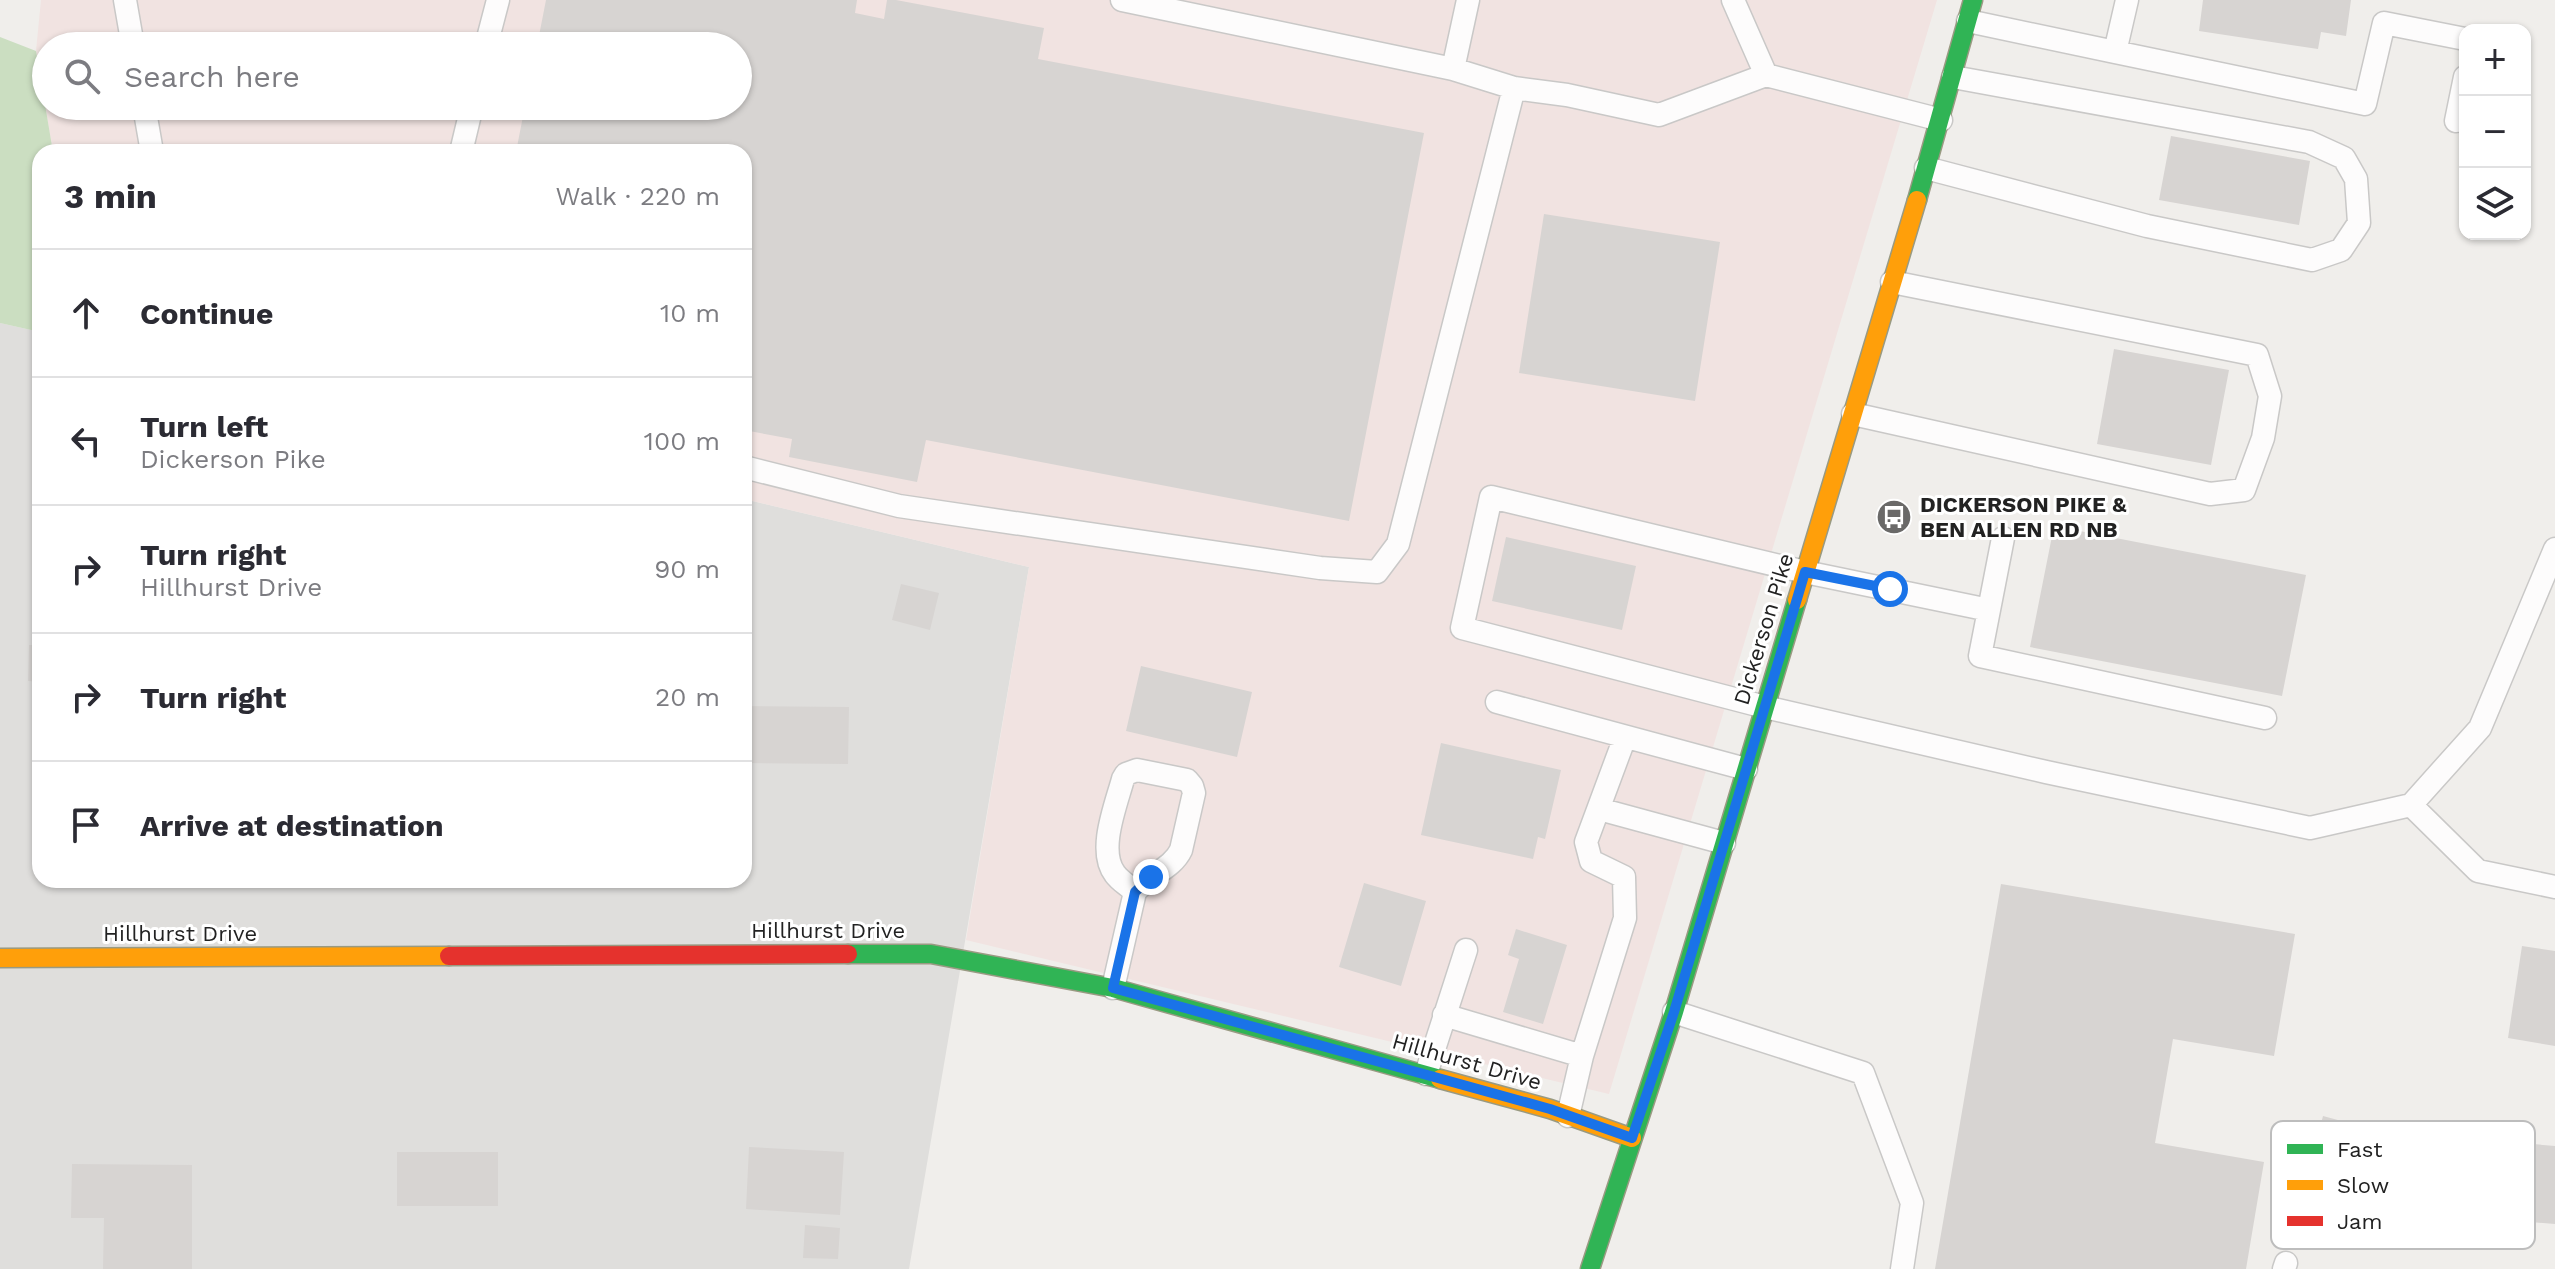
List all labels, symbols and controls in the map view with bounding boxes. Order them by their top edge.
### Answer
map controls [2459,24,2531,240]
button: + [2459,24,2531,96]
search box [32,32,752,120]
icon: search [60,54,104,98]
text: Search here [124,59,300,94]
button: − [2459,96,2531,168]
button: layers [2459,168,2531,240]
text: 3 min [64,176,157,216]
text: Walk · 220 m [555,181,720,211]
icon: ahead [64,291,108,335]
text: Continue [140,296,273,331]
text: 10 m [660,298,720,328]
text: Turn left [140,409,268,444]
icon: left [64,419,108,463]
text: 100 m [644,426,720,456]
text: Dickerson Pike [140,444,326,474]
place label: DICKERSON PIKE & BEN ALLEN RD NB [1920,492,2127,542]
bus stop icon: DICKERSON PIKE & BEN ALLEN RD NB [1875,498,1913,536]
text: Turn right [140,537,286,572]
icon: right [64,547,108,591]
street label: Dickerson Pike [1729,550,1798,708]
text: 90 m [654,554,720,584]
route start [1872,571,1908,607]
text: Hillhurst Drive [140,572,322,602]
icon: right [64,675,108,719]
text: Turn right [140,680,286,715]
text: 20 m [655,682,720,712]
icon: arrive [64,803,108,847]
text: Arrive at destination [140,808,444,843]
route end [1133,859,1169,895]
street label: Hillhurst Drive [751,918,905,943]
street label: Hillhurst Drive [103,921,257,946]
street label: Hillhurst Drive [1389,1028,1544,1095]
legend [2271,1121,2535,1249]
text: Fast [2337,1137,2383,1162]
text: Slow [2337,1173,2389,1198]
text: Jam [2337,1209,2382,1234]

